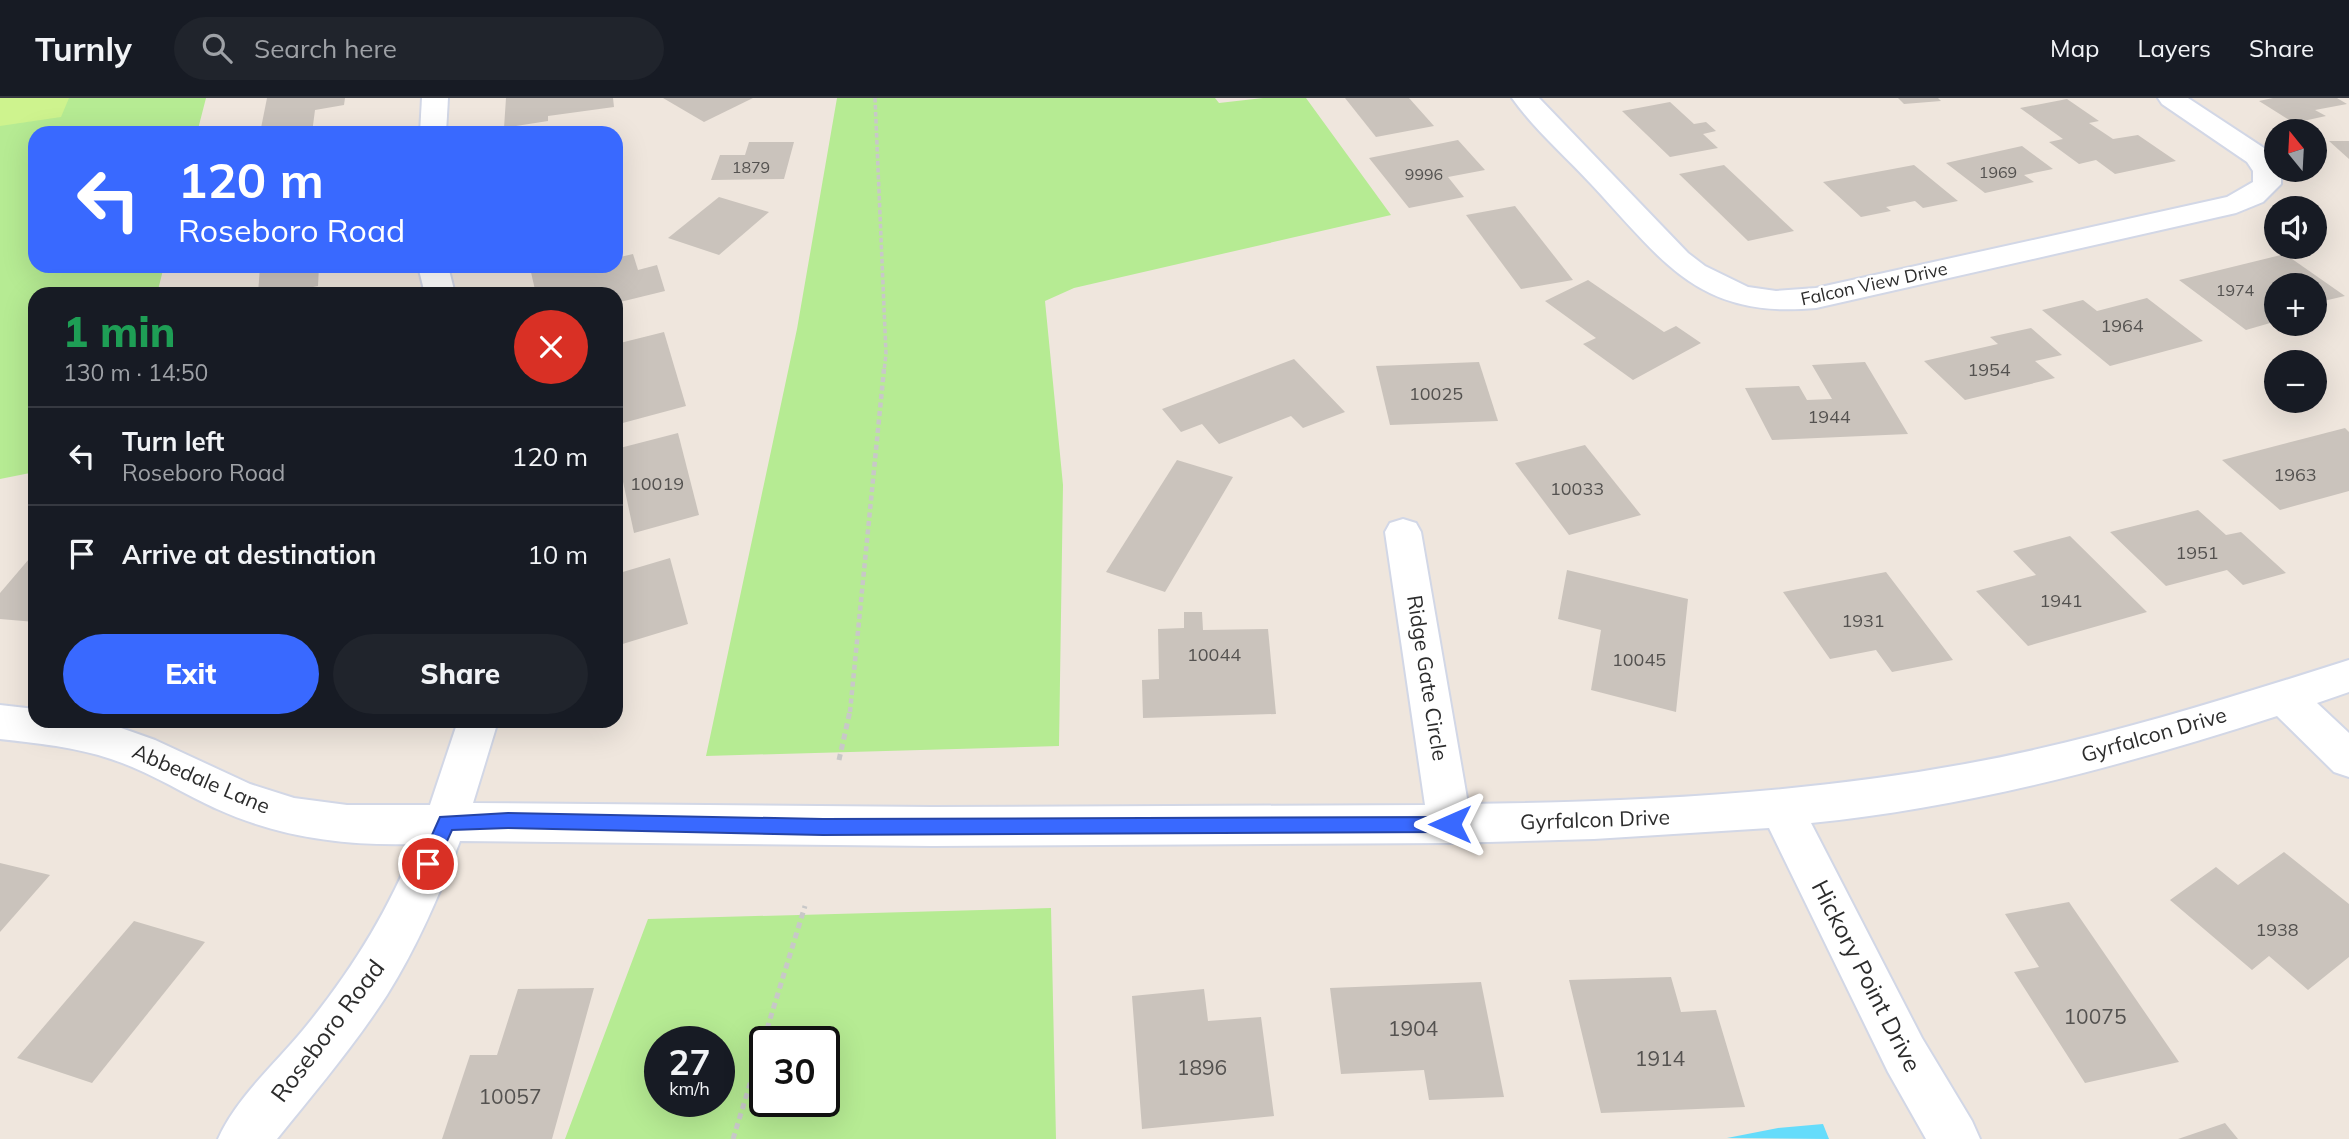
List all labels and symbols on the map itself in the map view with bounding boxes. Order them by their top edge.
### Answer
north arrow [2264,119,2328,182]
house number: 1879 [732,157,770,177]
house number: 1969 [1979,162,2017,182]
house number: 9996 [1405,164,1443,184]
street label: Falcon View Drive [1798,257,1949,310]
house number: 1974 [2216,280,2255,300]
house number: 1964 [2100,314,2144,337]
house number: 1954 [1967,358,2011,381]
house number: 10025 [1409,382,1463,405]
house number: 1944 [1807,405,1851,428]
house number: 1963 [2273,463,2317,486]
house number: 10019 [630,472,684,495]
house number: 10033 [1550,477,1604,500]
house number: 1951 [2175,541,2219,564]
house number: 1941 [2039,589,2083,612]
street label: Ridge Gate Circle [1402,593,1454,763]
house number: 1931 [1841,609,1885,632]
house number: 10044 [1187,643,1241,666]
house number: 10045 [1612,648,1666,671]
street label: Gyrfalcon Drive [2078,701,2229,767]
street label: Abbedale Lane [129,737,274,819]
position arrow [1413,787,1487,861]
street label: Gyrfalcon Drive [1520,803,1670,835]
pin [398,834,458,894]
street label: Hickory Point Drive [1806,875,1928,1077]
house number: 1938 [2255,918,2299,941]
street label: Roseboro Road [264,953,390,1107]
house number: 10075 [2064,1003,2127,1029]
house number: 1904 [1388,1015,1439,1041]
speed limit sign: 30 [749,1026,840,1117]
house number: 1914 [1635,1045,1686,1071]
house number: 1896 [1177,1054,1227,1080]
house number: 10057 [479,1083,542,1109]

